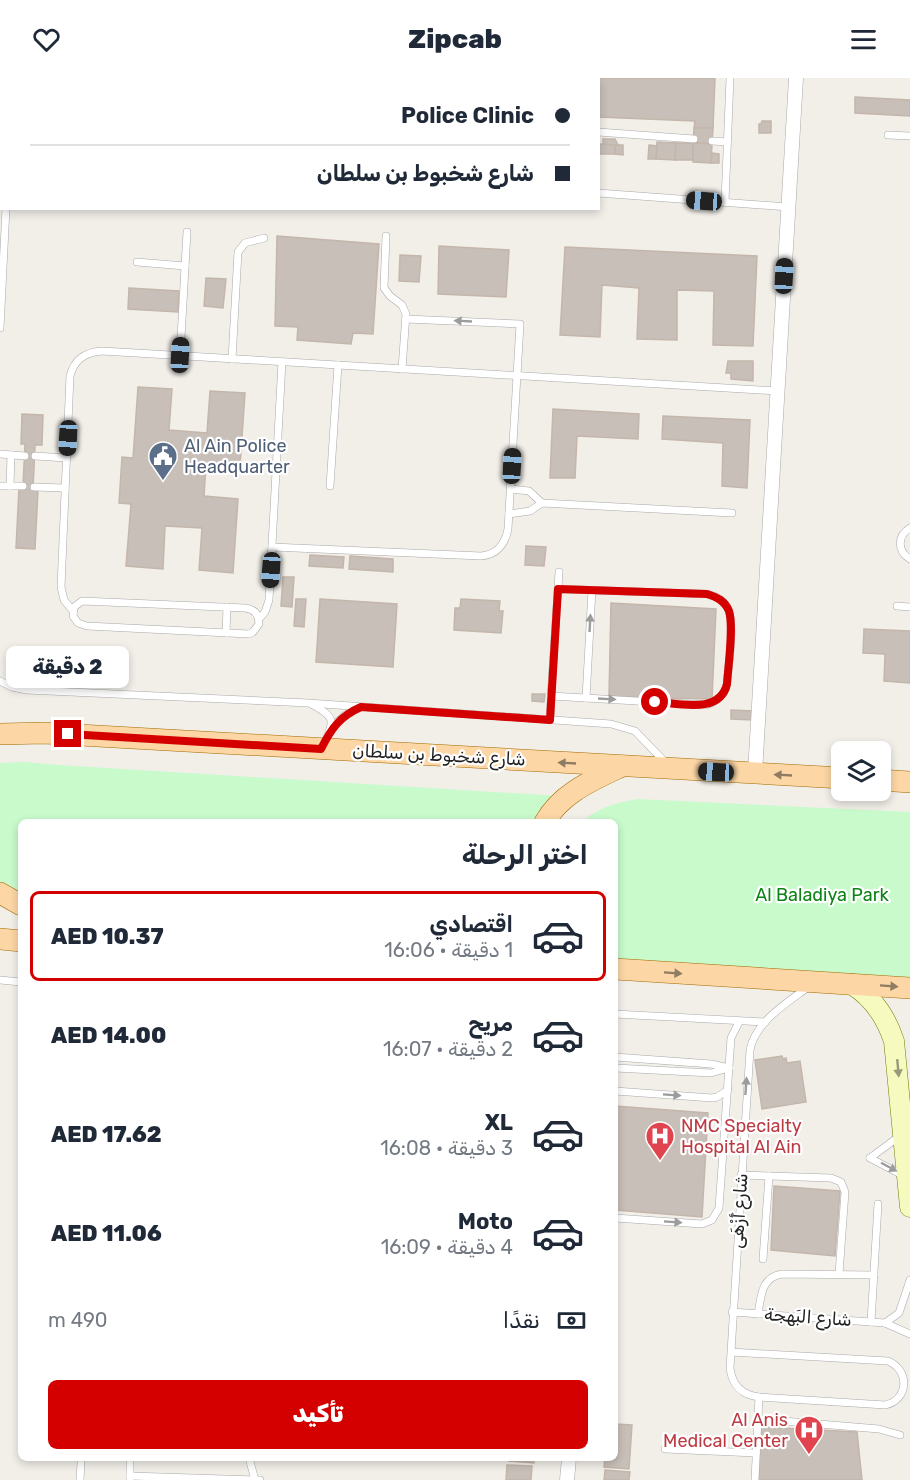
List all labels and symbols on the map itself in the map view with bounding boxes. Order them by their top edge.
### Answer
car [685,191,723,211]
car [774,258,794,294]
one-way arrow [453,317,472,326]
car [170,337,190,373]
car [58,420,78,456]
place label: Al Ain Police Headquarter [184,435,290,478]
public building icon: Al Ain Police Headquarter [147,440,179,482]
car [502,448,522,484]
car [261,551,281,589]
one-way arrow [585,613,595,632]
callout: 2 دقيقة [7,647,130,689]
route start [641,688,668,715]
one-way arrow [598,694,617,704]
route end [54,720,81,747]
street label: شارع شخبوط بن سلطان [352,739,526,772]
one-way arrow [558,758,577,767]
car [698,762,734,782]
one-way arrow [774,770,793,780]
park label: Al Baladiya Park [755,884,889,906]
one-way arrow [664,968,683,978]
one-way arrow [880,982,899,991]
one-way arrow [893,1058,903,1077]
one-way arrow [742,1076,751,1095]
one-way arrow [663,1090,682,1100]
place label: NMC Specialty Hospital Al Ain [681,1115,802,1158]
hospital icon: NMC Specialty Hospital Al Ain [644,1120,676,1162]
one-way arrow [881,1162,898,1172]
street label: شارع أَزْهَى [725,1173,754,1250]
one-way arrow [664,1217,683,1227]
street label: شارع البَهجة [763,1303,853,1332]
place label: Al Anis Medical Center [663,1409,788,1452]
hospital icon: Al Anis Medical Center [793,1414,825,1456]

